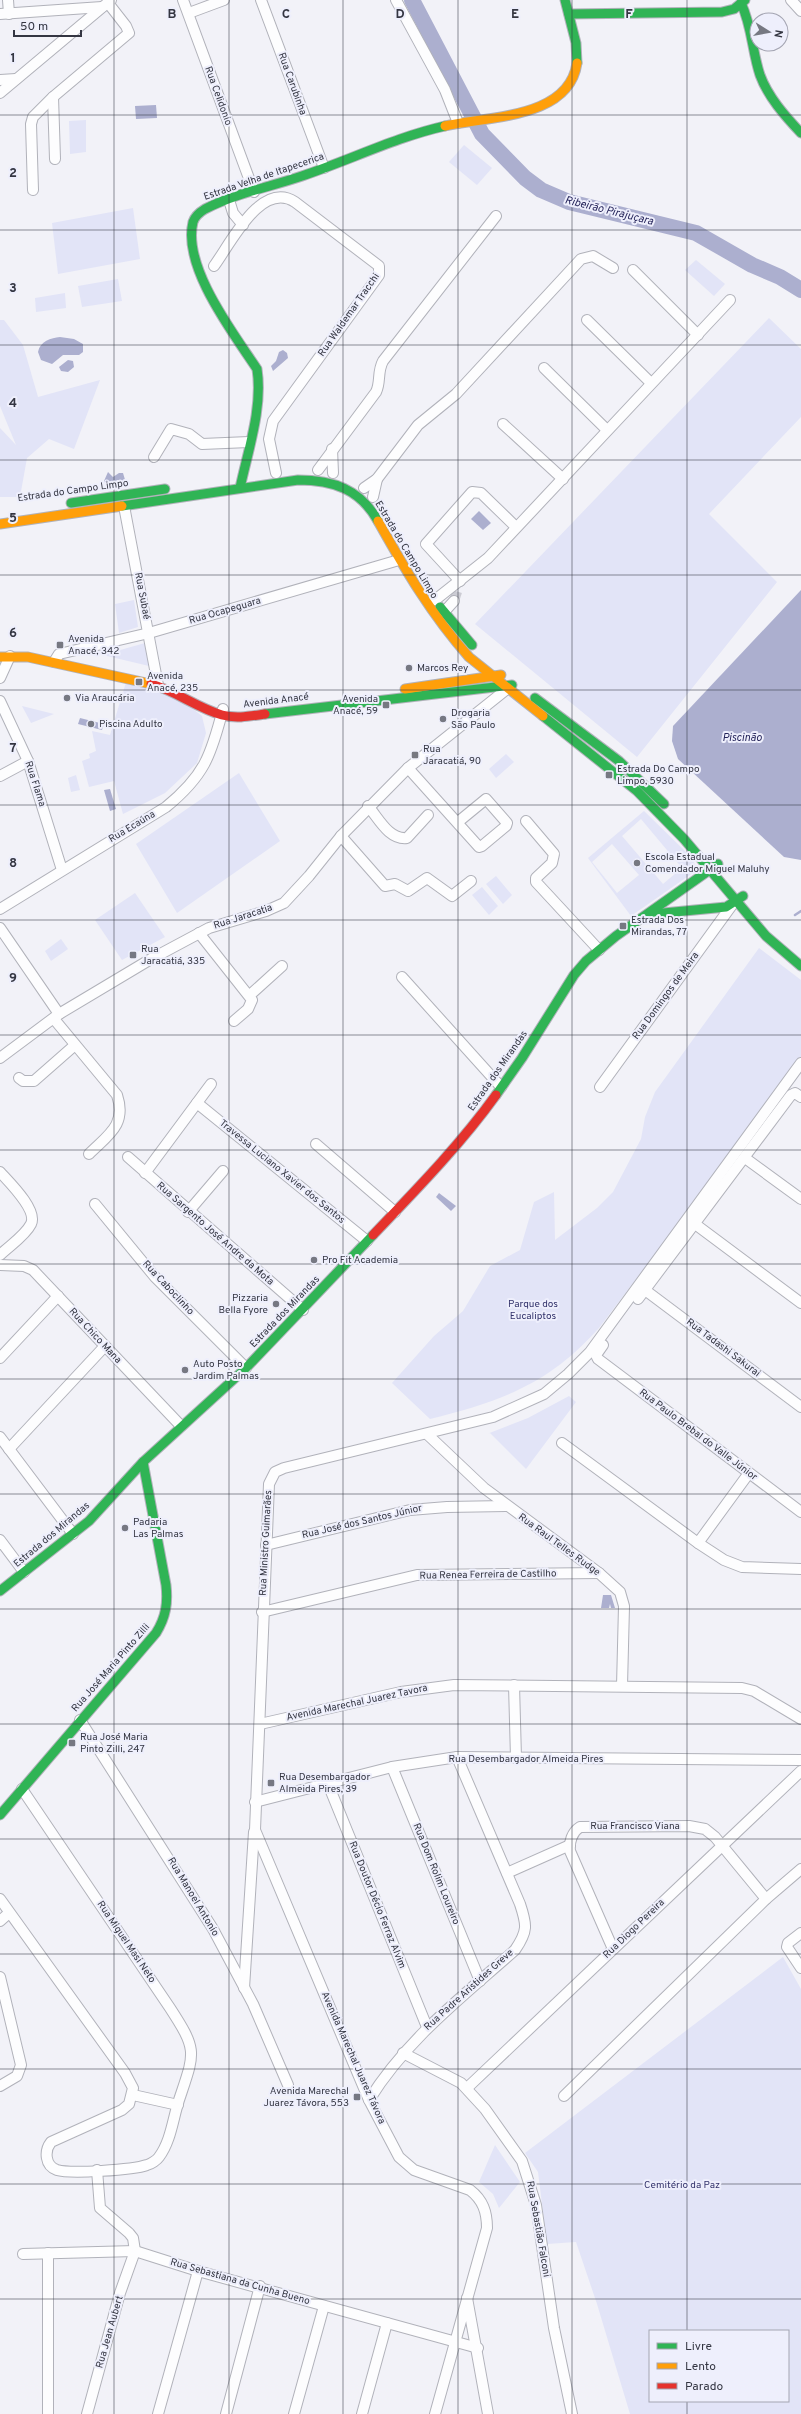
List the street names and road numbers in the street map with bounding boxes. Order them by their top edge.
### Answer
street label: Rua Carubinha [275,51,309,117]
street label: Rua Celidonio [201,65,235,128]
street label: Estrada Velha de Itapecerica [202,150,326,204]
street label: Rua Waldemar Tracchi [315,271,383,359]
street label: Estrada do Campo Limpo [17,477,130,505]
street label: Estrada do Campo Limpo [372,499,441,602]
street label: Rua Subaé [131,571,153,621]
street label: Rua Ocapeguara [187,595,263,627]
street label: Avenida Anacé [242,691,310,711]
street label: Rua Flama [22,760,48,808]
street label: Rua Ecaúna [106,808,158,846]
street label: Rua Jaracatia [212,901,274,933]
street label: Rua Domingos de Meira [630,950,702,1042]
street label: Estrada dos Mirandas [465,1028,531,1114]
street label: Travessa Luciano Xavier dos Santos [216,1117,348,1227]
street label: Rua Sargento José Andre da Mota [154,1180,276,1288]
street label: Rua Caboclinho [139,1258,197,1318]
street label: Estrada dos Mirandas [247,1273,323,1351]
street label: Rua Chico Mana [66,1305,124,1367]
street label: Rua Tadashi Sakurai [683,1316,763,1380]
street label: Rua Paulo Brebal do Valle Júnior [636,1386,760,1484]
street label: Rua Ministro Guimarães [257,1489,275,1596]
street label: Estrada dos Mirandas [11,1499,93,1571]
street label: Rua José dos Santos Júnior [301,1502,423,1542]
street label: Rua Raul Telles Rudge [515,1511,603,1579]
street label: Rua Renea Ferreira de Castilho [419,1567,557,1583]
street label: Rua José Maria Pinto Zilli [69,1621,153,1715]
street label: Avenida Marechal Juarez Tavora [285,1682,429,1724]
street label: Rua Desembargador Almeida Pires [449,1753,604,1766]
street label: Rua Francisco Viana [590,1820,680,1833]
street label: Rua Dom Rolim Loureiro [410,1821,463,1927]
street label: Rua Doutor Décio Ferraz Alvim [345,1839,409,1971]
street label: Rua Manoel Antonio [164,1855,222,1939]
street label: Rua Diogo Pereira [600,1896,668,1962]
street label: Rua Miguel Masi Neto [94,1898,159,1986]
street label: Rua Padre Aristides Greve [422,1946,516,2034]
street label: Avenida Marechal Juarez Távora [318,1990,388,2126]
street label: Rua Sebastião Falconi [523,2180,553,2278]
street label: Rua Sebastiana da Cunha Bueno [169,2256,312,2308]
street label: Rua Jean Aubert [93,2294,127,2370]

